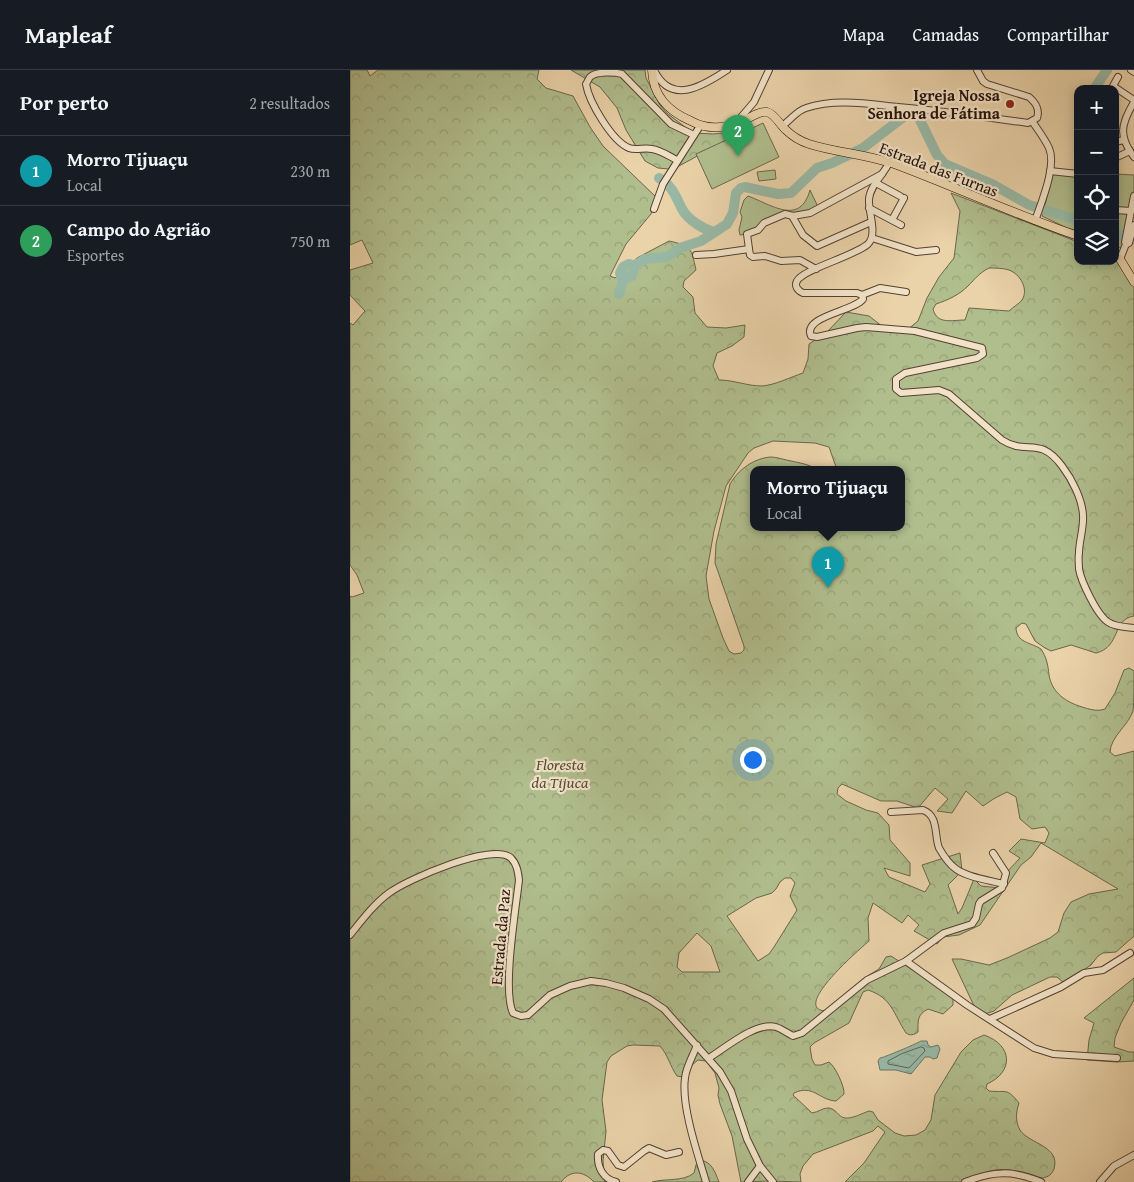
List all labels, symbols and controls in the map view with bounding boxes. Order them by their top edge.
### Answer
text: Mapleaf [25,17,112,52]
text: Mapa [843,21,884,48]
text: Camadas [912,21,979,48]
text: Compartilhar [1007,21,1109,48]
place label: Igreja Nossa Senhora de Fátima [867,83,1001,125]
map controls [1074,85,1119,265]
button: + [1074,85,1119,130]
text: Por perto [20,87,109,118]
text: 2 resultados [249,91,330,115]
marker: Igreja Nossa Senhora de Fátima [1004,98,1016,110]
pin: 2 [722,115,754,156]
button: − [1074,130,1119,175]
street label: Estrada das Furnas [876,135,1002,203]
text: Morro Tijuaçu [67,145,188,173]
text: 1 [32,159,40,183]
text: 230 m [290,159,330,183]
text: Local [67,173,102,197]
button: locate [1074,175,1119,220]
text: Campo do Agrião [67,215,211,243]
button: layers [1074,220,1119,265]
text: 2 [32,229,40,253]
text: 750 m [290,229,330,253]
text: Esportes [67,243,124,267]
popup [750,466,905,531]
text: Morro Tijuaçu [767,473,888,501]
text: Local [767,501,802,525]
pin: 1 [812,547,844,588]
your location [740,747,766,773]
park label: Floresta da Tijuca [532,752,589,794]
street label: Estrada da Paz [484,888,516,986]

